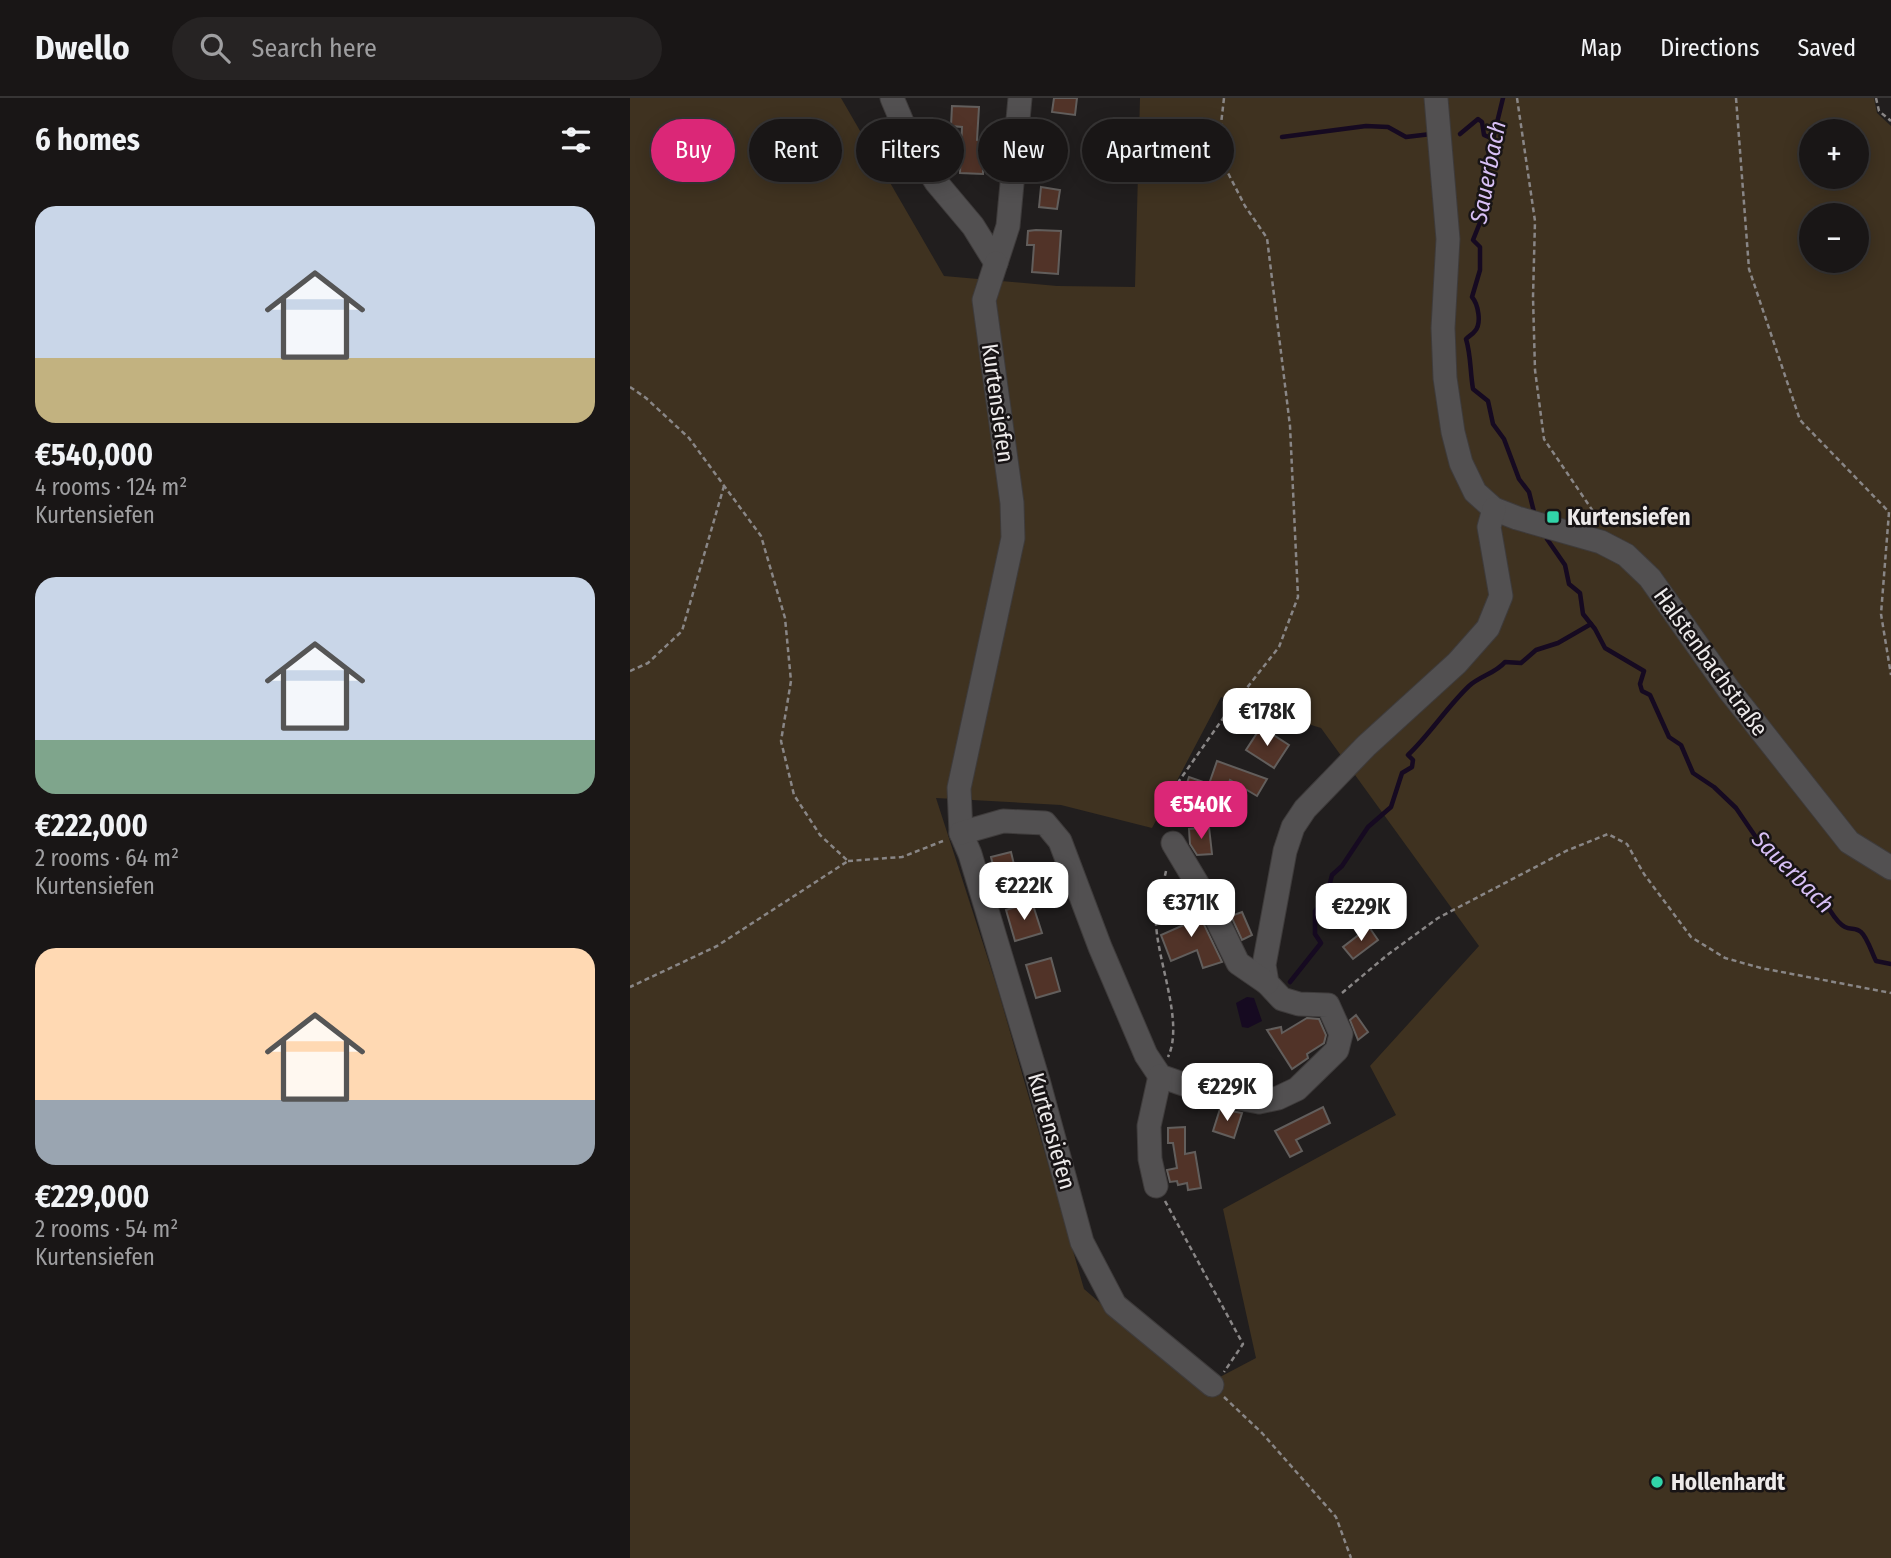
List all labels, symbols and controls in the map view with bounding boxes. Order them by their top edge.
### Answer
search box [172,17,662,80]
text: Dwello [35,28,130,68]
icon: search [196,29,234,67]
text: Search here [252,33,377,64]
text: Map [1581,34,1622,62]
text: Directions [1660,34,1759,62]
text: Saved [1797,34,1856,62]
water label: Sauerbach [1464,118,1512,227]
chip: Buy [651,119,735,182]
chip: Rent [749,119,842,182]
chip: Filters [856,119,964,182]
chip: New [978,119,1068,182]
chip: Apartment [1082,119,1234,182]
map controls [1799,119,1869,273]
button: + [1799,119,1869,189]
icon: filters [557,121,595,159]
text: 6 homes [35,122,140,158]
button: − [1799,203,1869,273]
icon: home [252,252,378,378]
street label: Kurtensiefen [976,342,1020,464]
text: €540,000 [35,437,153,473]
text: 4 rooms · 124 m² [35,473,187,501]
text: Kurtensiefen [35,501,155,529]
place label: Kurtensiefen [1567,503,1691,531]
marker: Kurtensiefen [1545,509,1561,525]
street label: Halstenbachstraße [1648,582,1774,742]
icon: home [252,623,378,749]
pin: €178K [1218,688,1316,748]
text: €178K [1239,697,1295,725]
pin: €540K [1152,782,1250,841]
text: €540K [1170,790,1232,818]
text: €222,000 [35,808,148,844]
water label: Sauerbach [1746,825,1840,919]
text: 2 rooms · 64 m² [35,844,179,872]
pin: €222K [975,862,1073,922]
text: €222K [995,871,1053,899]
text: Kurtensiefen [35,872,155,900]
pin: €371K [1142,880,1240,939]
pin: €229K [1312,884,1410,943]
text: €371K [1163,888,1219,916]
text: €229K [1332,892,1390,920]
icon: home [252,994,378,1120]
pin: €229K [1178,1063,1276,1123]
street label: Kurtensiefen [1022,1069,1082,1193]
text: €229K [1198,1072,1256,1100]
text: €229,000 [35,1179,149,1215]
text: 2 rooms · 54 m² [35,1215,178,1243]
text: Kurtensiefen [35,1243,155,1271]
place label: Hollenhardt [1671,1468,1786,1496]
marker: Hollenhardt [1649,1474,1665,1490]

